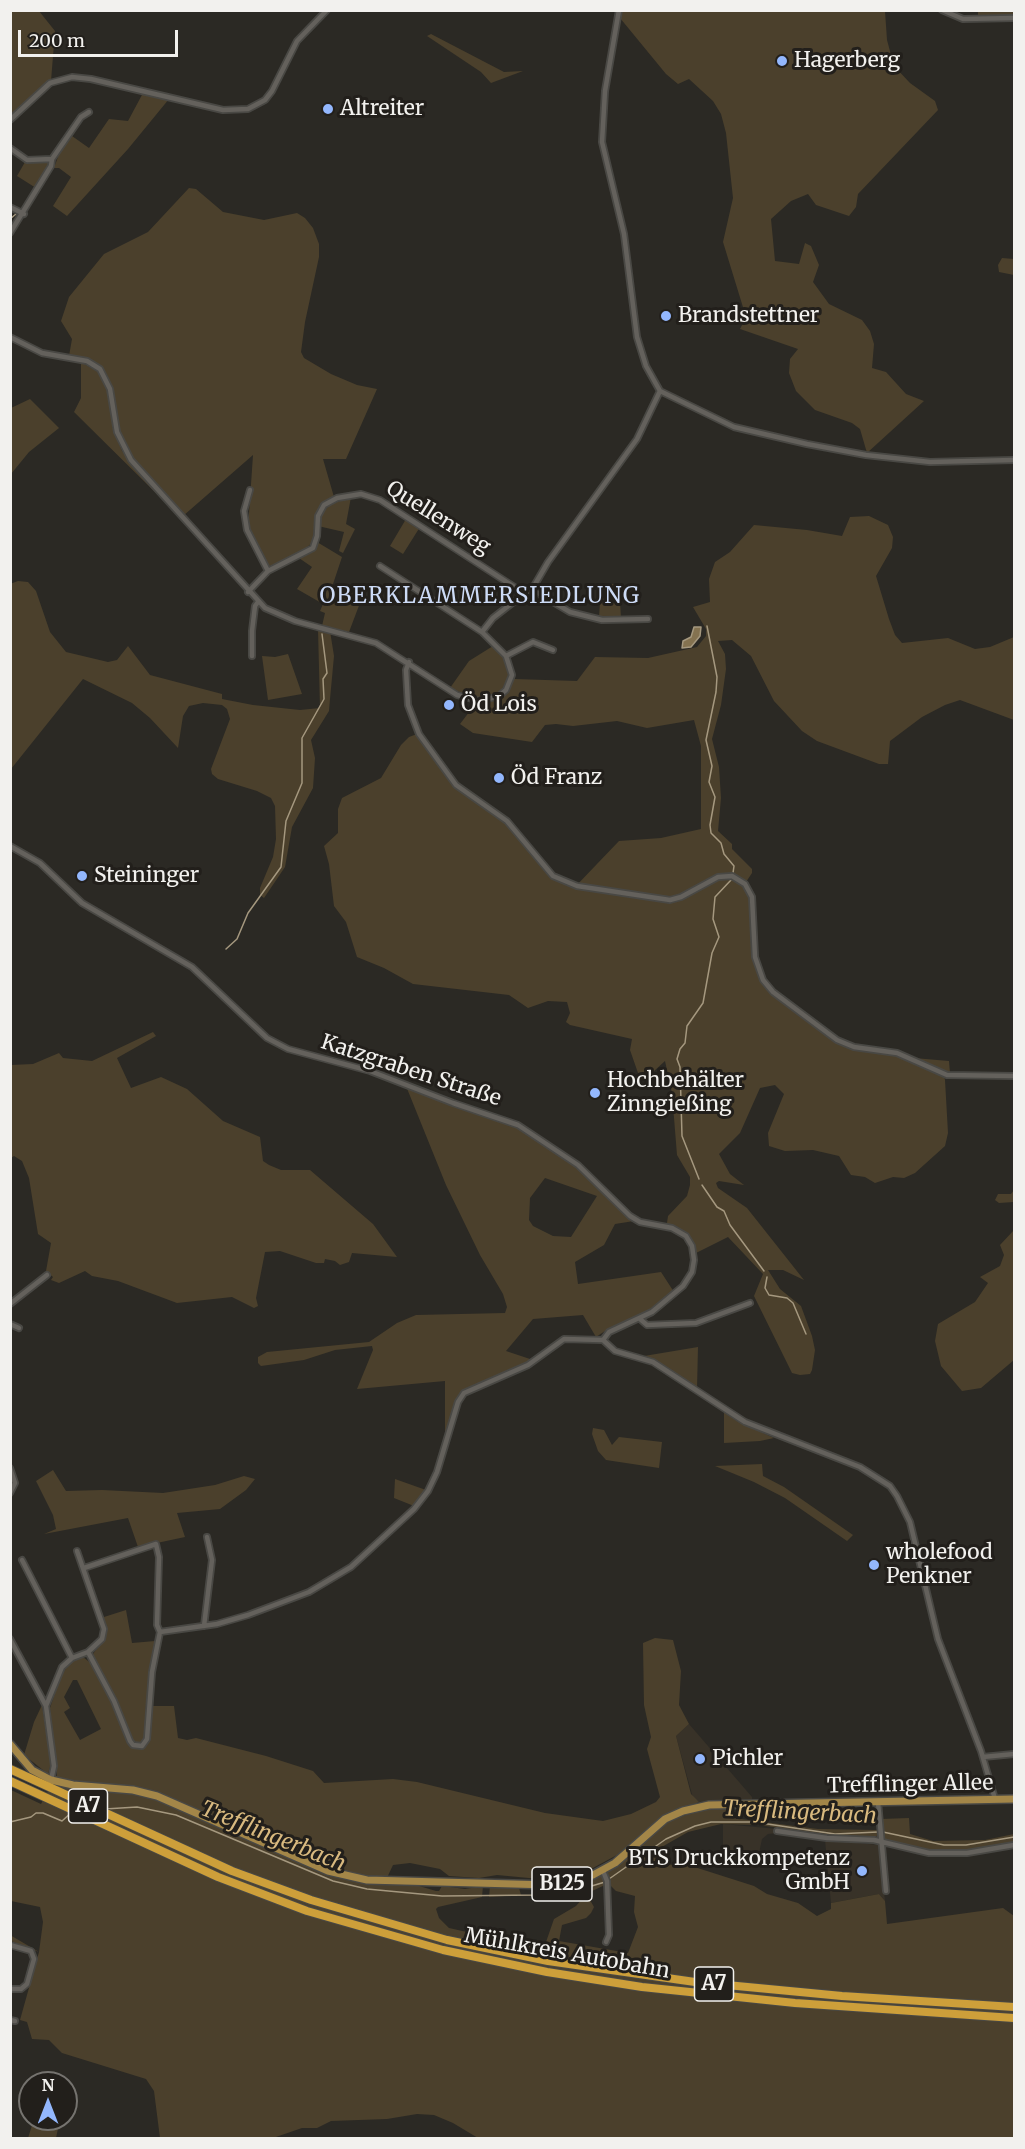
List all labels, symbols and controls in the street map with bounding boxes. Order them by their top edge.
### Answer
scale bar [21,18,182,56]
text: 200 m [29,29,85,52]
place label: Hagerberg [794,48,900,74]
marker: Hagerberg [775,54,789,68]
place label: Altreiter [340,96,424,122]
marker: Altreiter [321,102,335,116]
place label: Brandstettner [678,303,819,329]
marker: Brandstettner [659,309,673,323]
street label: Quellenweg [381,476,495,560]
district label: OBERKLAMMERSIEDLUNG [320,584,640,610]
place label: Öd Lois [461,692,537,718]
marker: Öd Lois [442,698,456,712]
place label: Öd Franz [511,765,602,791]
marker: Öd Franz [492,771,506,785]
place label: Steininger [94,863,199,889]
marker: Steininger [75,869,89,883]
street label: Katzgraben Straße [318,1030,504,1112]
place label: Hochbehälter Zinngießing [607,1068,744,1118]
marker: Hochbehälter Zinngießing [588,1086,602,1100]
place label: wholefood Penkner [886,1540,993,1590]
marker: wholefood Penkner [867,1558,881,1572]
place label: Pichler [712,1746,783,1772]
marker: Pichler [693,1752,707,1766]
street label: Trefflinger Allee [827,1771,993,1799]
road number: A7 [68,1789,107,1823]
water label: Trefflingerbach [197,1796,349,1878]
water label: Trefflingerbach [722,1796,878,1830]
place label: BTS Druckkompetenz GmbH [628,1846,850,1896]
marker: BTS Druckkompetenz GmbH [855,1864,869,1878]
road number: B125 [532,1867,592,1901]
street label: Mühlkreis Autobahn [462,1924,672,1984]
road number: A7 [694,1967,734,2001]
north arrow [18,2071,78,2131]
text: N [42,2075,54,2095]

